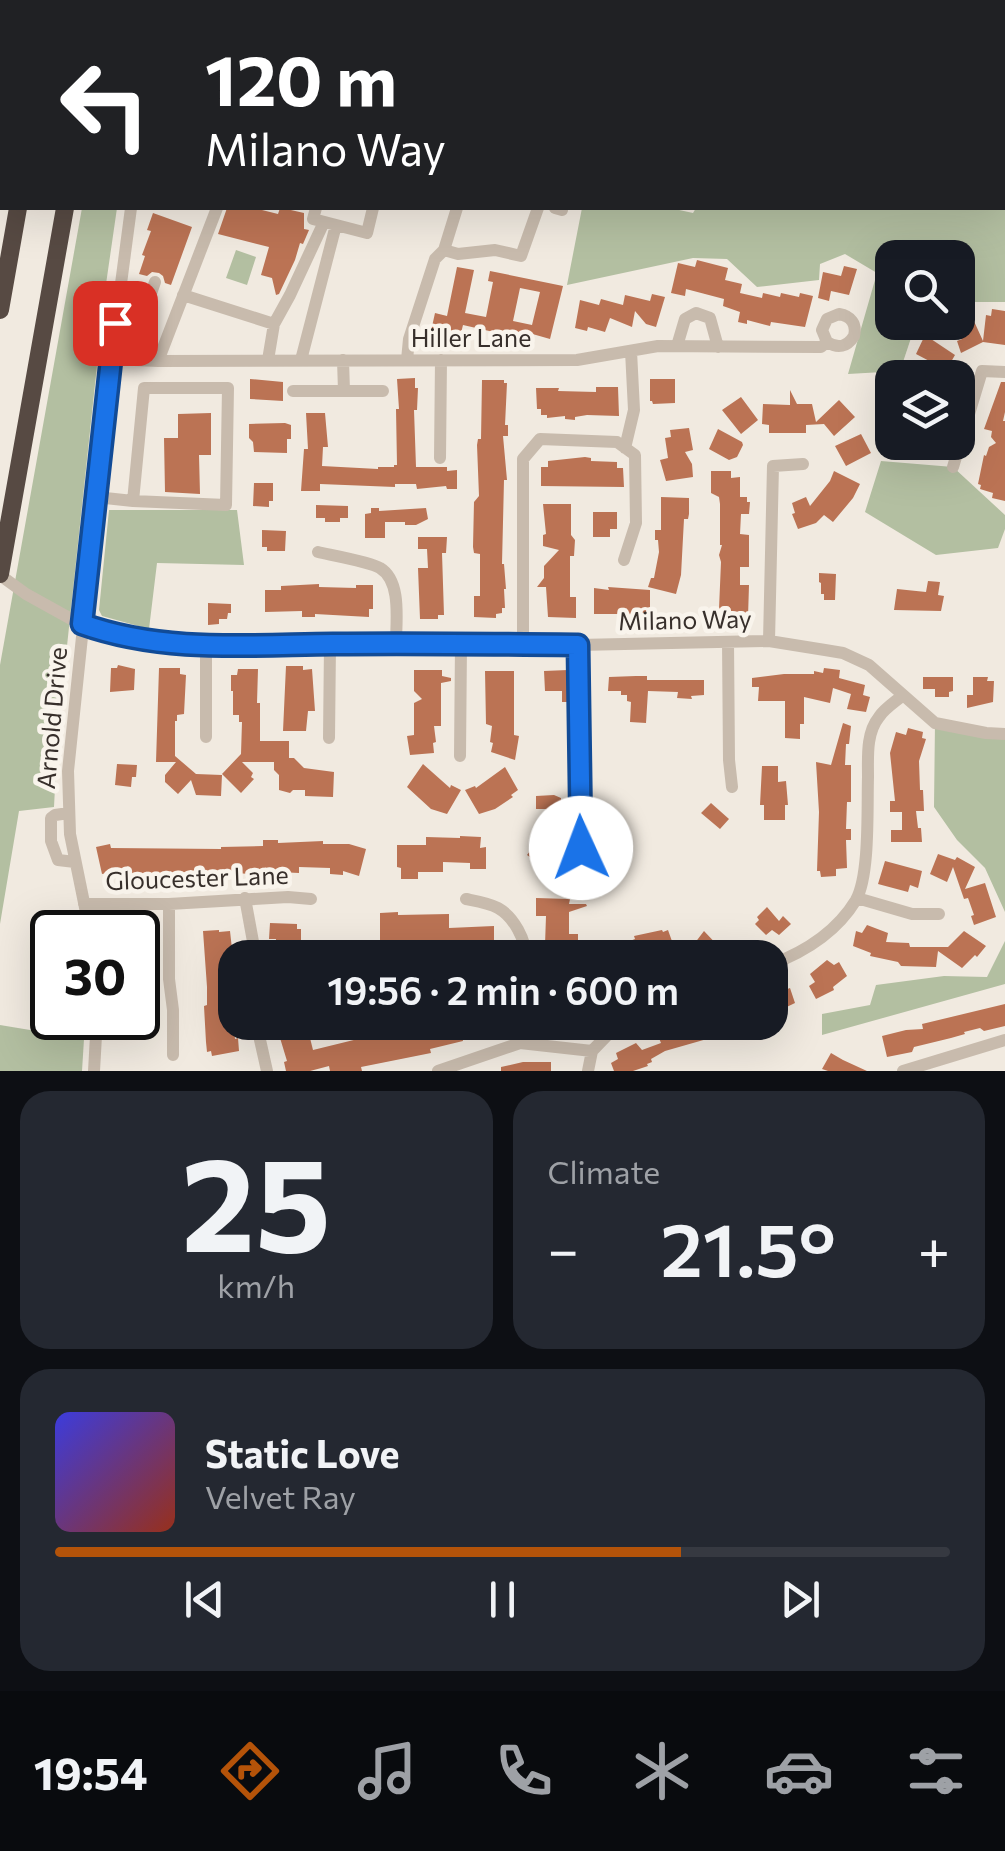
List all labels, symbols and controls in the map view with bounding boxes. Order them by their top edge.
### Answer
text: 120 m [205,35,397,120]
icon: left [40,40,170,170]
text: Milano Way [205,120,446,175]
map controls [875,240,975,460]
button: search [875,240,975,340]
pin [73,281,158,366]
icon: arrive [88,296,143,351]
street label: Hiller Lane [411,322,531,352]
button: layers [875,360,975,460]
street label: Milano Way [618,603,752,635]
street label: Arnold Drive [30,646,72,790]
position arrow [529,796,633,900]
street label: Gloucester Lane [105,859,289,895]
speed limit sign: 30 [30,910,160,1040]
text: 19:56 · 2 min · 600 m [327,966,679,1013]
text: 25 [181,1120,331,1279]
text: Climate [548,1151,660,1191]
text: 21.5° [661,1201,836,1292]
text: − [548,1214,579,1281]
text: + [918,1214,950,1281]
text: km/h [217,1265,295,1305]
text: Static Love [205,1429,400,1476]
text: Velvet Ray [205,1476,356,1516]
icon: previous [177,1572,232,1627]
icon: pause [475,1572,530,1627]
icon: next [773,1572,828,1627]
icon: directions [215,1736,285,1806]
icon: music [352,1736,422,1806]
icon: phone [489,1736,559,1806]
icon: climate [627,1736,697,1806]
icon: car [764,1736,834,1806]
icon: filters [901,1736,971,1806]
text: 19:54 [34,1744,148,1799]

